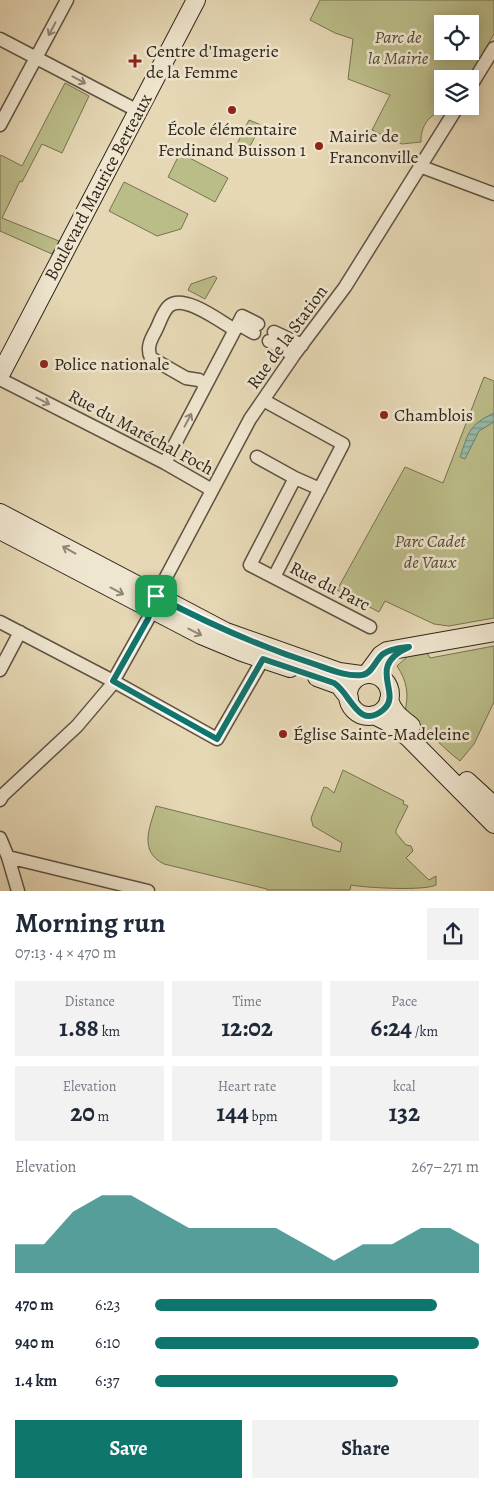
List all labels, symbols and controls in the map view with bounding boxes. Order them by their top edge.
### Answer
map controls [434,15,479,115]
button: locate [434,15,479,60]
one-way arrow [47,21,57,36]
park label: Parc de la Mairie [368,25,429,70]
place label: Centre d'Imagerie de la Femme [146,39,279,84]
marker: Centre d'Imagerie de la Femme [128,54,142,68]
button: layers [434,70,479,115]
one-way arrow [72,75,87,85]
street label: Boulevard Maurice Berteaux [39,89,158,285]
marker: École élémentaire Ferdinand Buisson 1 [226,104,238,116]
place label: École élémentaire Ferdinand Buisson 1 [158,117,306,162]
place label: Mairie de Franconville [329,124,419,169]
marker: Mairie de Franconville [313,140,325,152]
street label: Rue de la Station [241,280,333,394]
place label: Police nationale [54,352,169,376]
marker: Police nationale [38,358,50,370]
street label: Rue du Maréchal Foch [64,384,218,481]
one-way arrow [36,396,51,406]
place label: Chamblois [394,403,473,427]
marker: Chamblois [378,409,390,421]
one-way arrow [184,413,193,428]
park label: Parc Cadet de Vaux [395,529,466,574]
one-way arrow [63,545,77,555]
street label: Rue du Parc [286,556,374,616]
pin [135,575,177,617]
icon: arrive [142,582,170,610]
one-way arrow [109,586,124,596]
one-way arrow [187,627,202,637]
place label: Église Sainte-Madeleine [293,722,470,746]
marker: Église Sainte-Madeleine [277,728,289,740]
text: Morning run [15,904,165,942]
button: share [427,908,479,960]
text: 07:13 · 4 × 470 m [15,942,116,964]
text: Distance [65,992,115,1011]
text: Time [232,992,262,1011]
text: Pace [391,992,417,1011]
text: 1.88 [59,1011,99,1045]
text: 12:02 [221,1011,273,1045]
text: 6:24 [371,1011,412,1045]
text: km [99,1022,120,1041]
text: /km [412,1022,438,1041]
text: Elevation [63,1077,117,1096]
text: Heart rate [218,1077,276,1096]
text: kcal [393,1077,416,1096]
text: 20 [70,1096,95,1130]
text: 144 [216,1096,249,1130]
text: 132 [388,1096,420,1130]
text: m [95,1107,109,1126]
text: bpm [249,1107,278,1126]
text: Elevation [15,1156,76,1178]
text: 267–271 m [411,1156,479,1178]
text: 470 m [15,1294,54,1316]
text: 6:23 [95,1294,120,1316]
text: 940 m [15,1332,54,1354]
text: 6:10 [95,1332,120,1354]
text: 1.4 km [15,1370,57,1392]
text: 6:37 [95,1370,120,1392]
button: Save [15,1420,242,1478]
button: Share [252,1420,479,1478]

